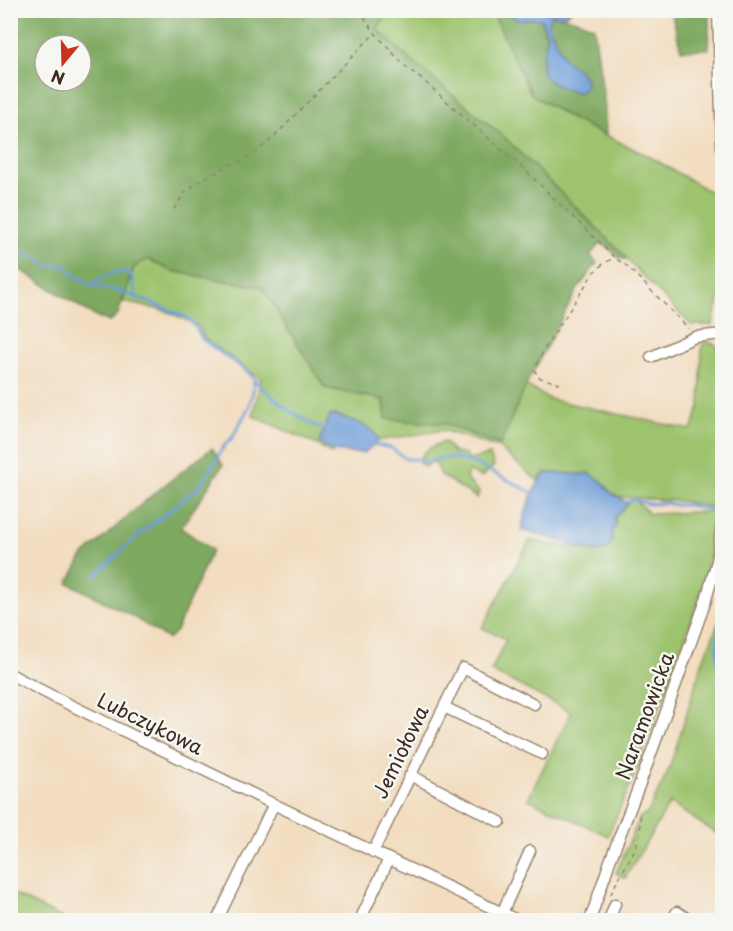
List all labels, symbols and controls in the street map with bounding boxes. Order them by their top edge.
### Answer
north arrow [33,33,93,93]
text: N [48,65,68,92]
street label: Naramowicka [607,647,681,784]
street label: Lubczykowa [92,684,209,762]
street label: Jemiołowa [365,699,436,803]

